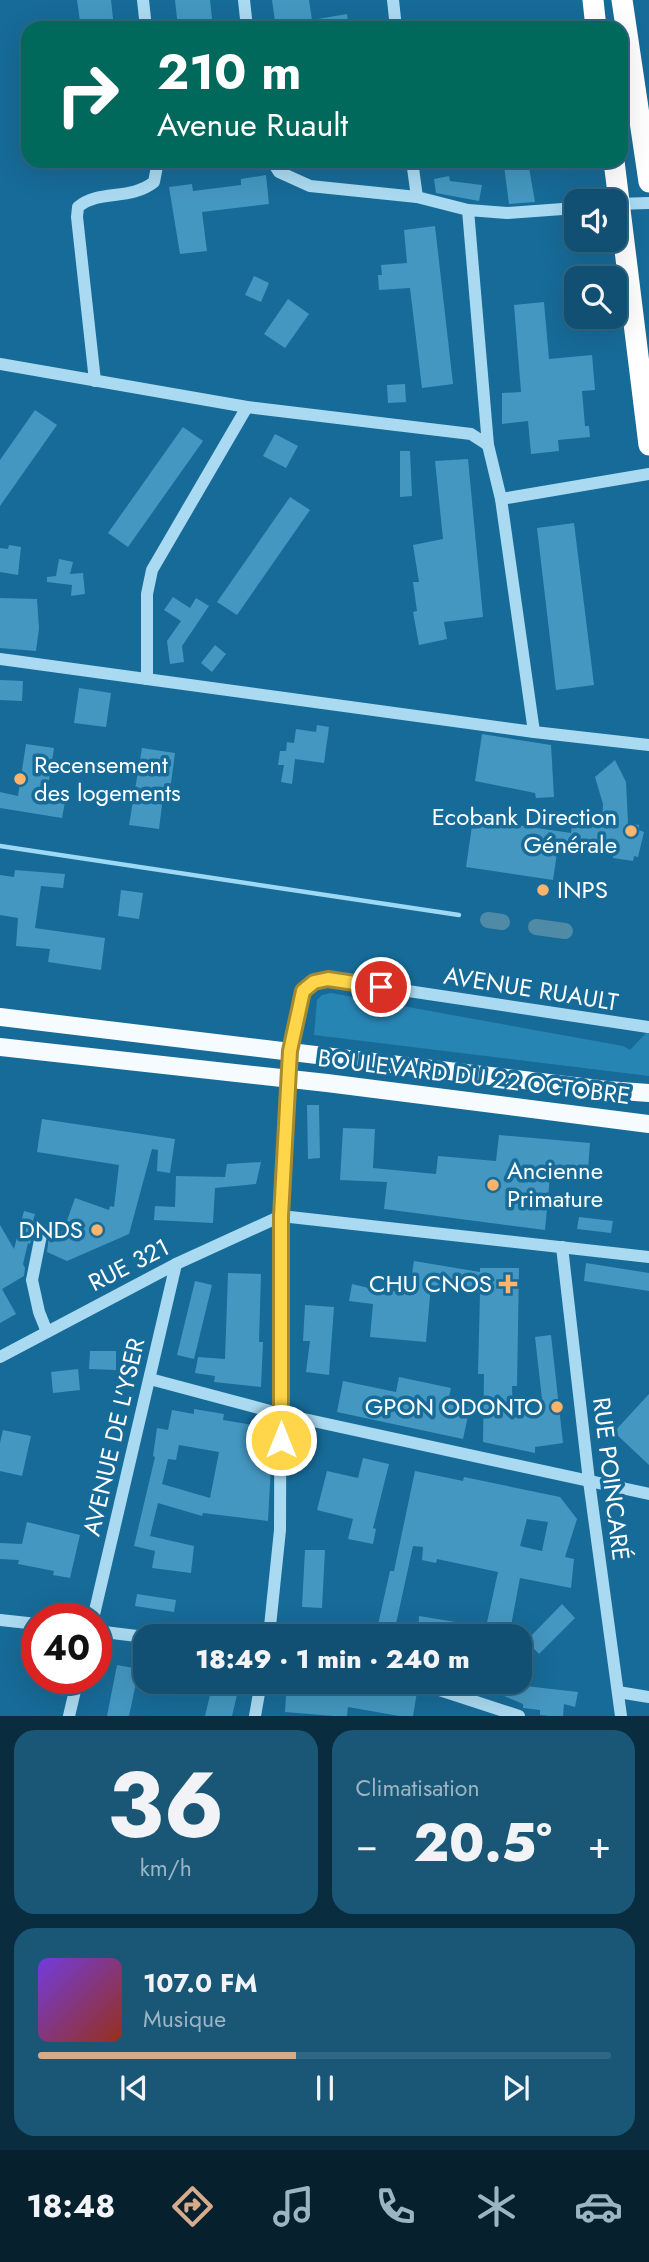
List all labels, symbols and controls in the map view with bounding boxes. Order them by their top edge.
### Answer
text: 210 m [157,37,301,107]
icon: right [42,49,133,140]
text: Avenue Ruault [157,102,348,148]
map controls [564,189,627,329]
button: sound [564,189,627,252]
button: search [564,266,627,329]
place label: Recensement des logements [34,747,181,810]
marker: Recensement des logements [12,771,28,787]
place label: Ecobank Direction Générale [432,799,617,862]
marker: Ecobank Direction Générale [623,823,639,839]
place label: INPS [557,872,608,907]
marker: INPS [535,882,551,898]
pin [351,957,411,1017]
street label: AVENUE RUAULT [441,957,621,1020]
icon: arrive [362,968,400,1006]
street label: BOULEVARD DU 22 OCTOBRE [316,1040,632,1113]
place label: Ancienne Primature [507,1153,603,1216]
marker: Ancienne Primature [485,1177,501,1193]
place label: DNDS [19,1212,83,1247]
marker: DNDS [89,1222,105,1238]
street label: RUE 321 [82,1229,175,1300]
place label: CHU CNOS [369,1266,492,1301]
marker: CHU CNOS [498,1274,518,1294]
street label: AVENUE DE L'YSER [74,1334,153,1539]
place label: GPON ODONTO [365,1389,543,1424]
street label: RUE POINCARÉ [584,1395,639,1562]
marker: GPON ODONTO [549,1399,565,1415]
position arrow [244,1403,318,1477]
speed limit sign: 40 [21,1603,112,1694]
text: 18:49 · 1 min · 240 m [195,1640,470,1678]
text: 36 [107,1740,224,1871]
text: Climatisation [356,1771,480,1805]
text: 20.5° [414,1805,552,1881]
text: − [356,1817,378,1872]
text: + [588,1817,611,1872]
text: km/h [140,1851,192,1885]
text: 107.0 FM [143,1964,257,2002]
text: Musique [143,2002,226,2036]
icon: previous [115,2069,153,2107]
icon: pause [306,2069,344,2107]
icon: next [497,2069,535,2107]
icon: directions [168,2182,217,2231]
icon: music [269,2182,318,2231]
icon: phone [371,2182,420,2231]
icon: climate [472,2182,521,2231]
icon: car [574,2182,623,2231]
text: 18:48 [26,2183,115,2229]

